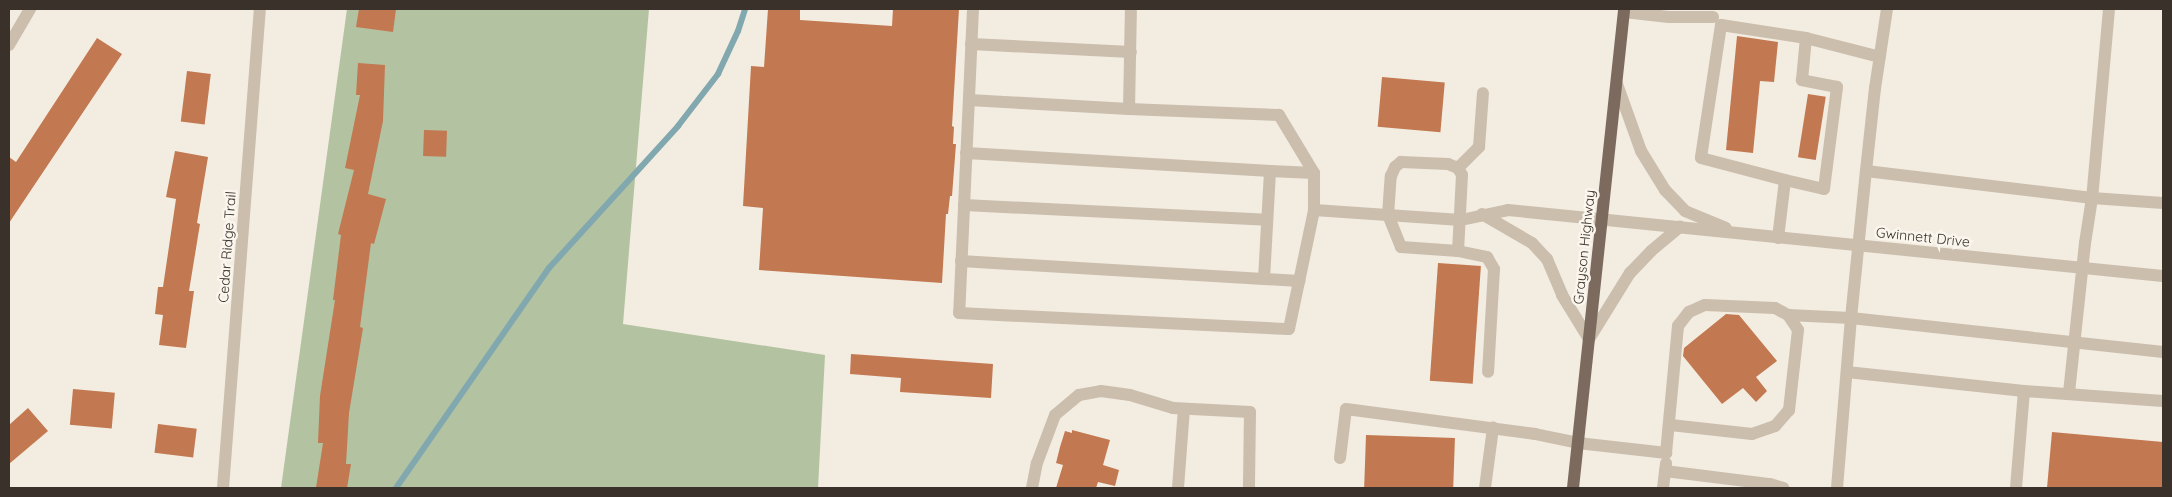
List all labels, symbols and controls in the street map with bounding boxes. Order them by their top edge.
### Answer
street label: Grayson Highway [1570,189,1598,305]
street label: Cedar Ridge Trail [215,191,239,303]
street label: Gwinnett Drive [1875,224,1971,250]

